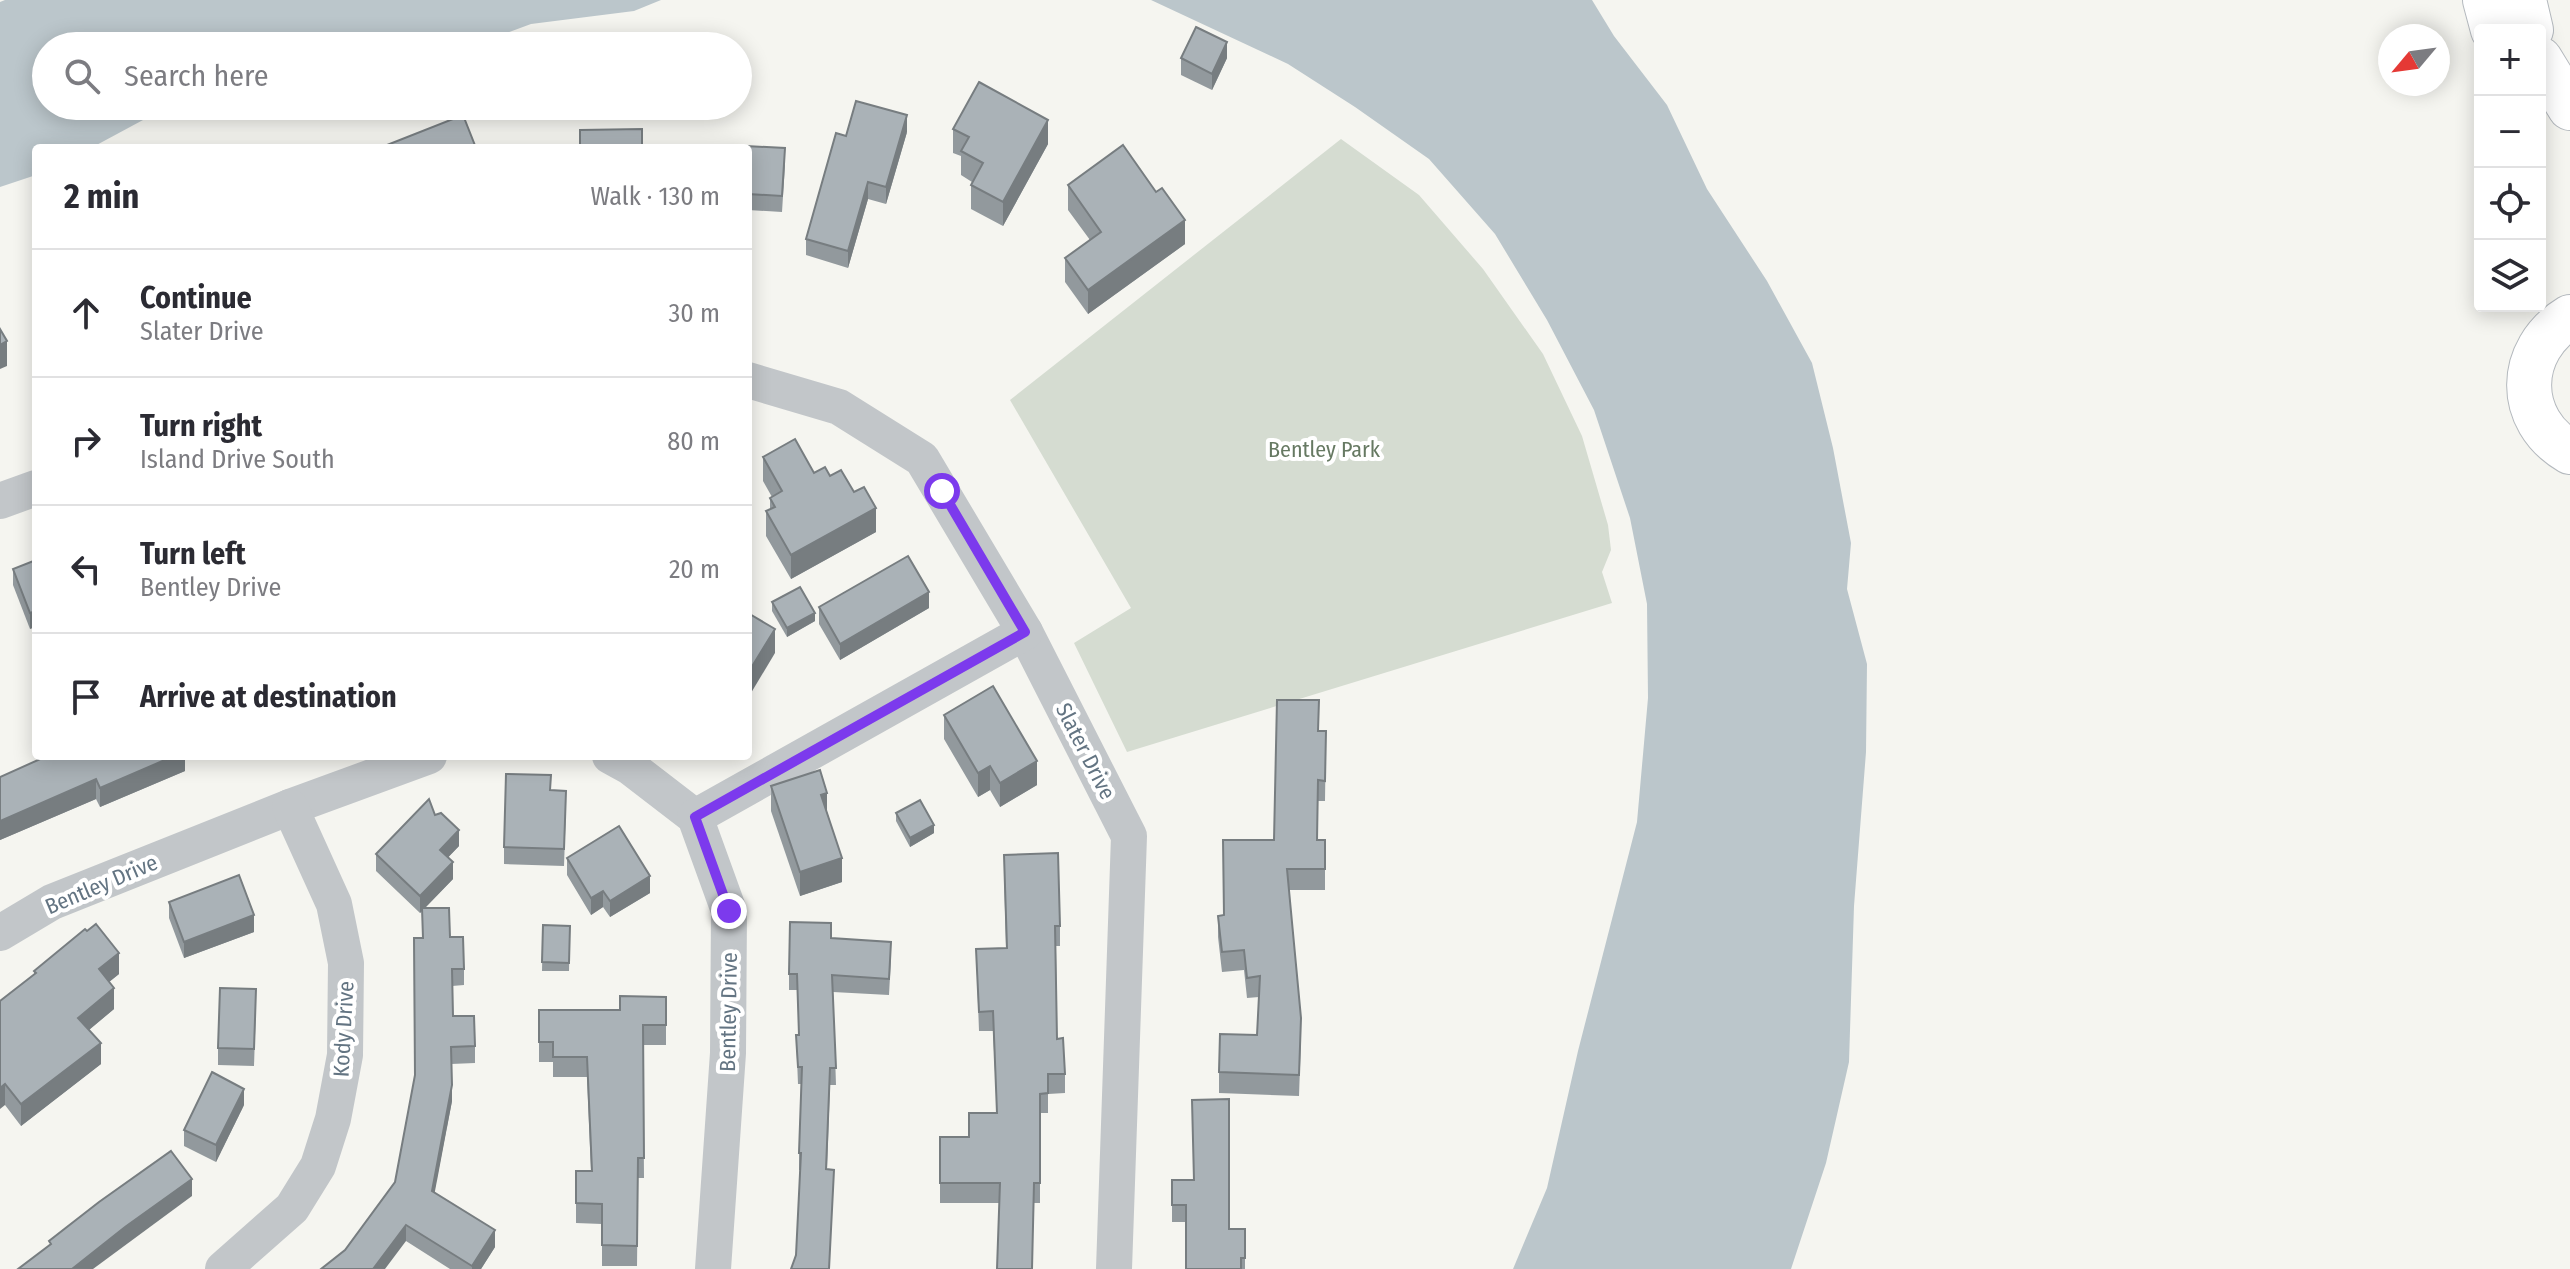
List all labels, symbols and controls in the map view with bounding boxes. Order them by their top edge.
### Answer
north arrow [2378,24,2450,96]
map controls [2474,24,2546,312]
button: + [2474,24,2546,96]
search box [32,32,752,120]
icon: search [60,54,104,98]
text: Search here [124,58,269,94]
button: − [2474,96,2546,168]
button: locate [2474,168,2546,240]
text: 2 min [64,176,139,217]
text: Walk · 130 m [591,181,720,212]
button: layers [2474,240,2546,312]
text: Continue [140,280,252,316]
icon: ahead [64,291,108,335]
text: 30 m [669,298,720,329]
text: Slater Drive [140,316,264,347]
text: Turn right [140,408,262,444]
icon: right [64,419,108,463]
text: 80 m [667,426,720,457]
park label: Bentley Park [1268,436,1381,463]
text: Island Drive South [140,444,335,475]
route start [924,473,960,509]
text: Turn left [140,536,246,572]
icon: left [64,547,108,591]
text: 20 m [669,554,720,585]
text: Bentley Drive [140,572,281,603]
icon: arrive [64,675,108,719]
text: Arrive at destination [140,679,397,715]
street label: Slater Drive [1050,699,1121,804]
street label: Bentley Drive [41,849,161,920]
route end [711,893,747,929]
street label: Bentley Drive [714,952,743,1072]
street label: Kody Drive [327,980,359,1078]

